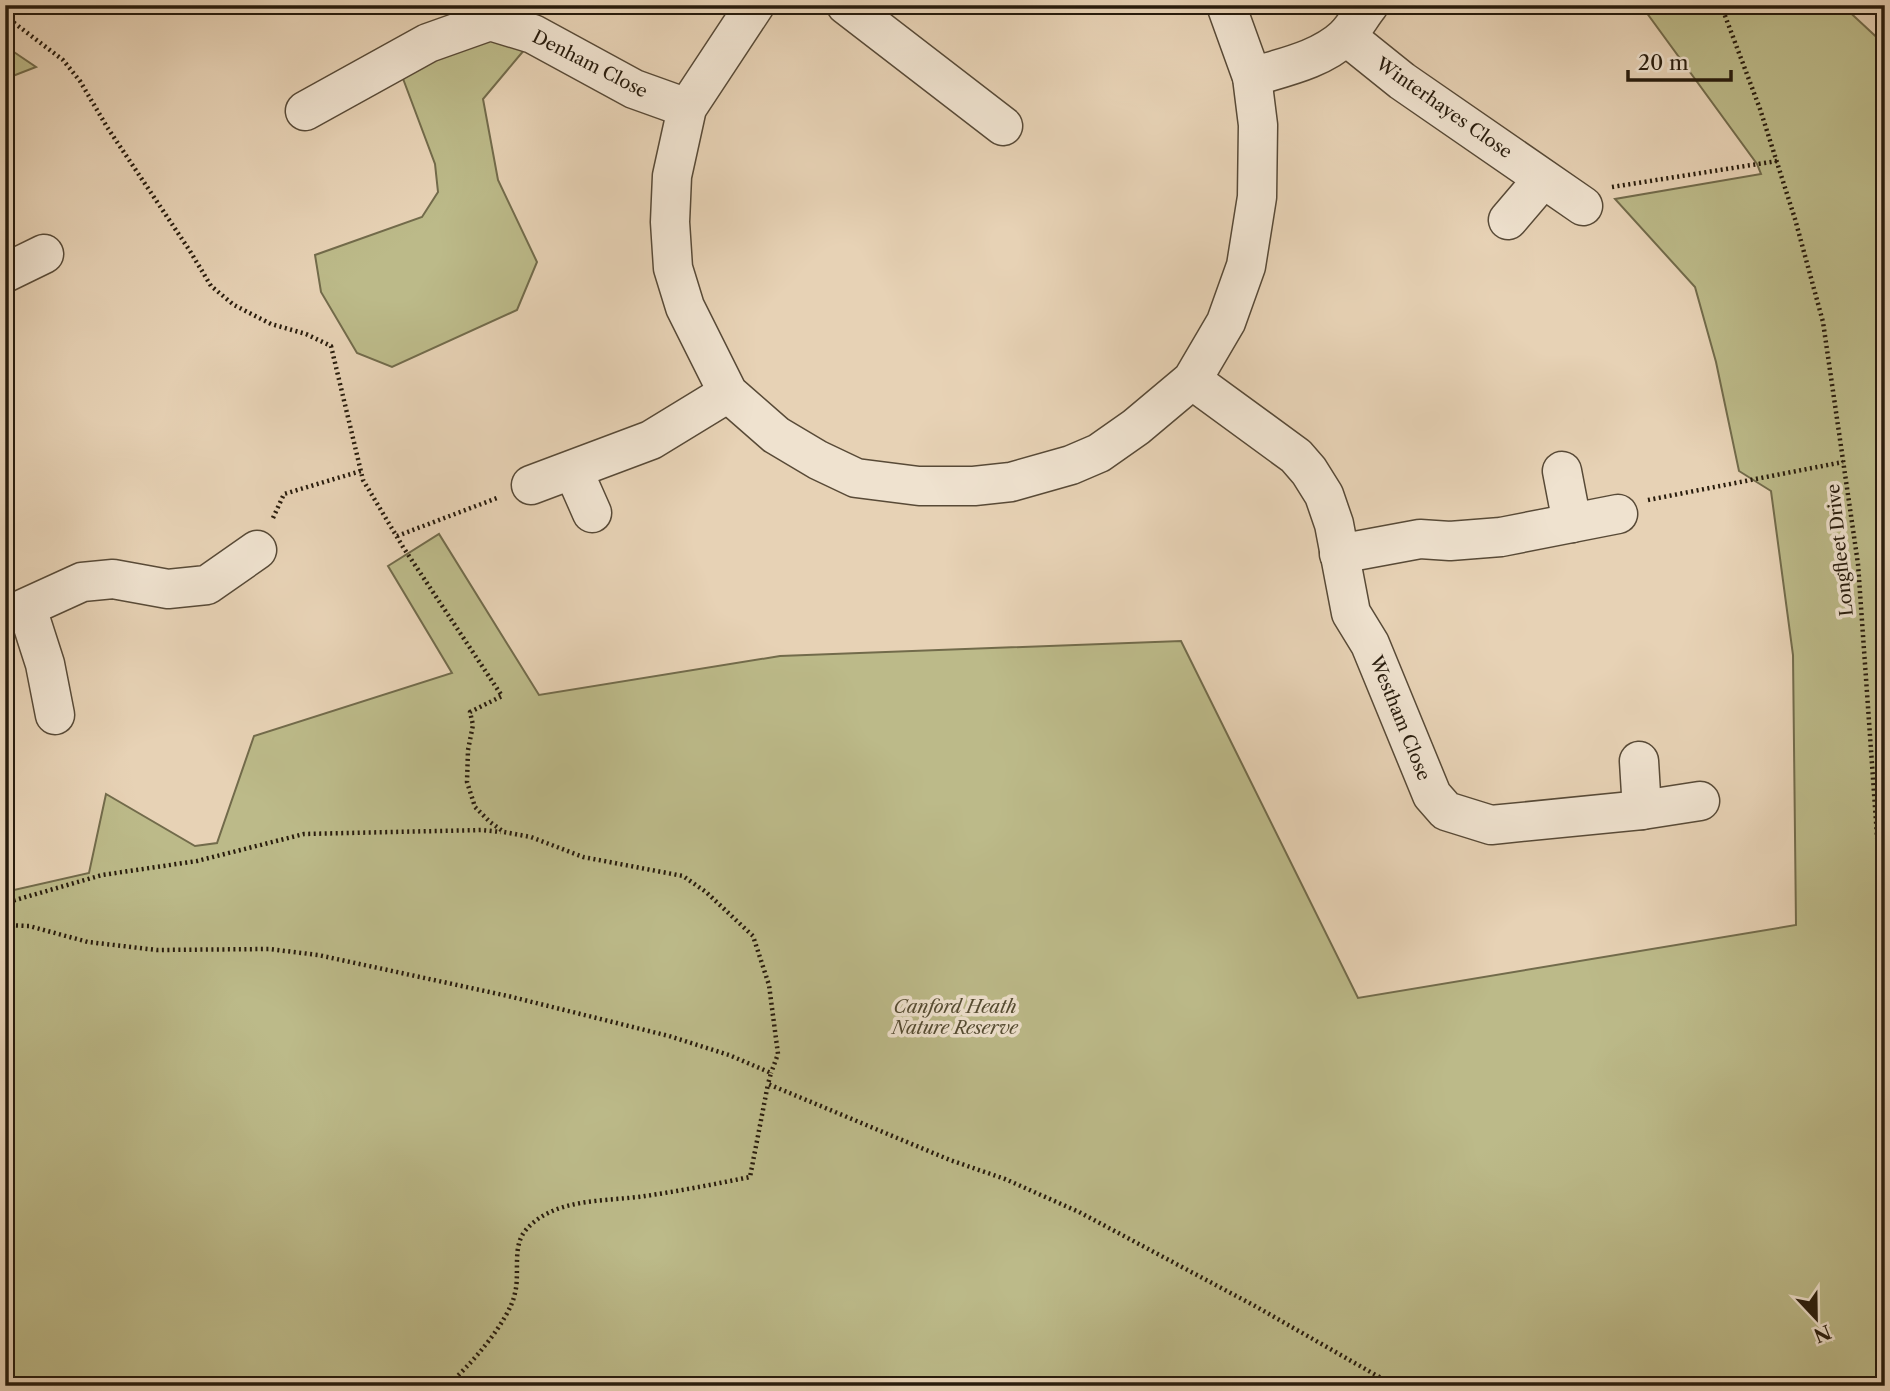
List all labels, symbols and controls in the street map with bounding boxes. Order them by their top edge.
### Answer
street label: Denham Close [529,25,651,103]
scale bar [1628,38,1731,82]
text: 20 m [1638,50,1689,75]
street label: Winterhayes Close [1371,52,1516,163]
street label: Longfleet Drive [1822,483,1858,617]
street label: Westham Close [1365,651,1435,784]
park label: Canford Heath Nature Reserve [890,996,1019,1039]
north arrow [1782,1282,1852,1352]
text: N [1810,1320,1834,1347]

